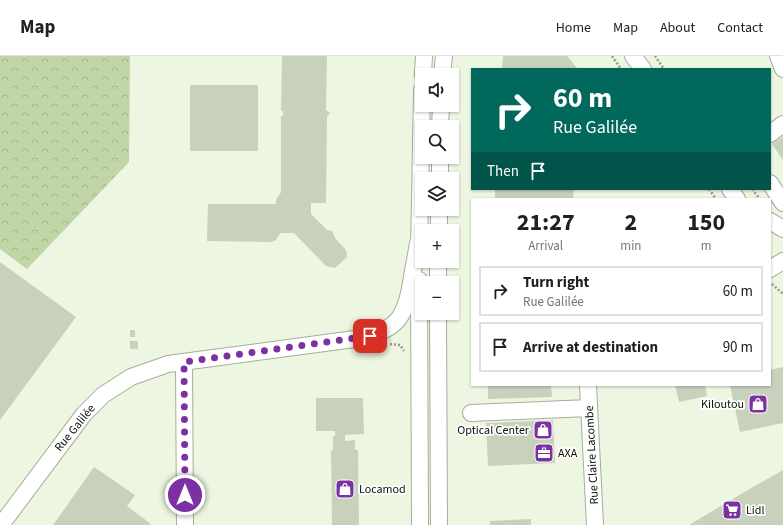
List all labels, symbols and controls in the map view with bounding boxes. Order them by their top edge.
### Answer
text: Map [20,14,55,41]
text: Home [556,18,591,38]
text: Map [613,18,638,38]
text: About [660,18,695,38]
text: Contact [717,18,763,38]
map controls [415,68,459,320]
button: sound [415,68,459,112]
text: 60 m [553,78,612,118]
icon: right [487,84,539,136]
text: Rue Galilée [553,115,637,140]
button: search [415,120,459,164]
icon: arrive [527,160,549,182]
text: Then [487,161,519,182]
button: layers [415,172,459,216]
text: 21:27 [517,205,575,240]
text: 2 [625,205,637,240]
text: 150 [687,205,725,240]
button: + [415,224,459,268]
text: Arrival [528,237,563,255]
text: min [620,237,641,255]
text: m [701,237,712,255]
text: Turn right [523,272,589,293]
button: − [415,276,459,320]
icon: right [489,280,511,302]
text: 60 m [723,281,753,302]
text: Rue Galilée [523,293,584,311]
pin [353,319,387,353]
icon: arrive [359,325,381,347]
icon: arrive [489,336,511,358]
text: Arrive at destination [523,337,658,358]
text: 90 m [723,337,753,358]
shop icon: Kiloutou [747,393,769,415]
place label: Kiloutou [701,396,744,413]
street label: Rue Galilée [51,401,99,455]
street label: Rue Claire Lacombe [581,405,603,505]
shop icon: Optical Center [532,419,554,441]
place label: Optical Center [457,422,530,439]
office icon: AXA [533,442,555,464]
place label: AXA [558,445,578,462]
position arrow [164,474,206,516]
shop icon: Locamod [334,478,356,500]
place label: Locamod [359,481,406,498]
supermarket icon: Lidl [721,499,743,521]
place label: Lidl [746,502,765,519]

